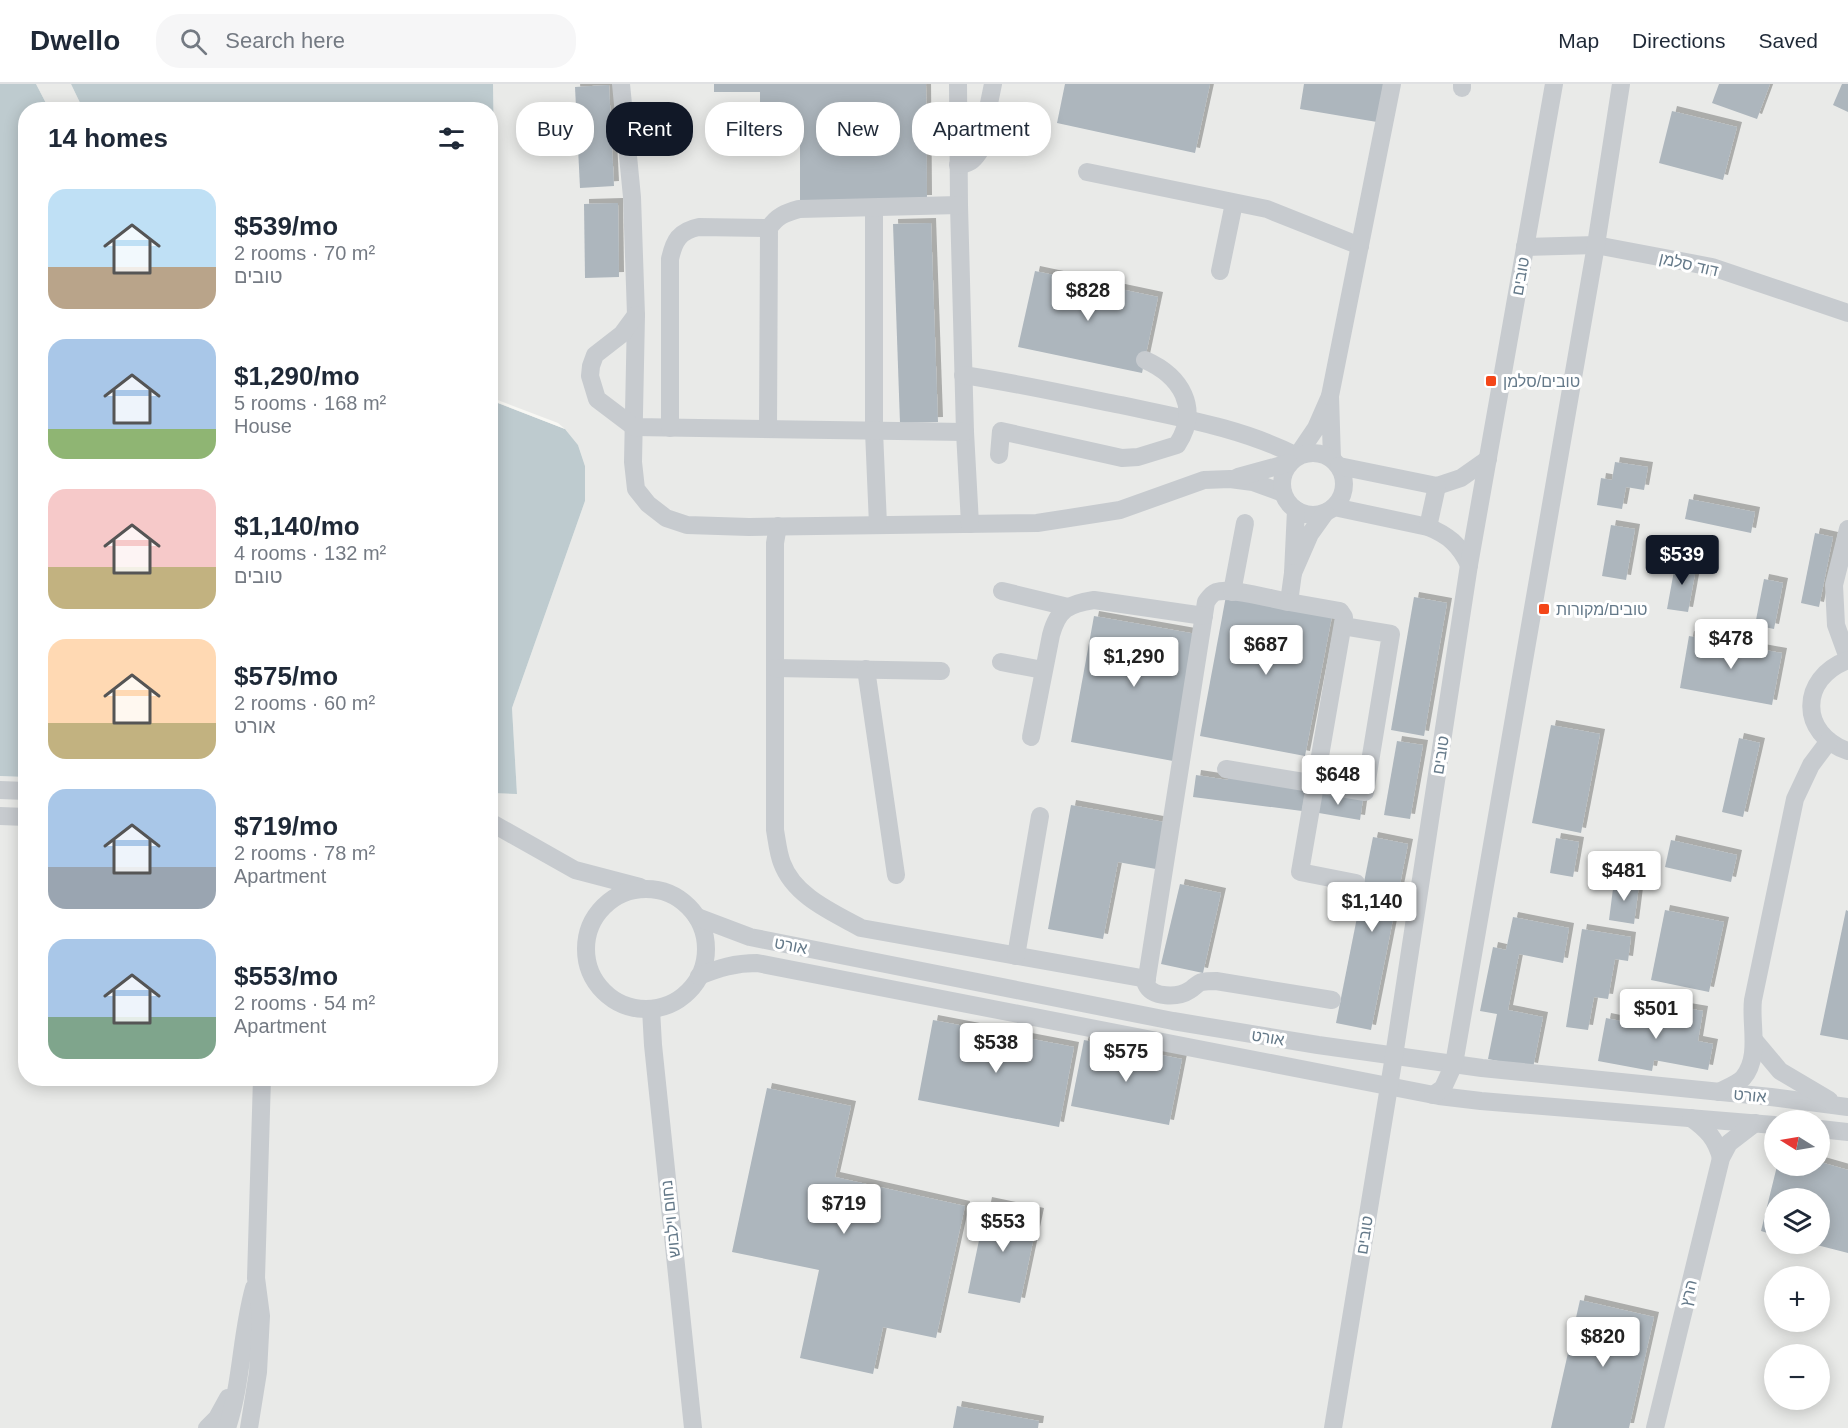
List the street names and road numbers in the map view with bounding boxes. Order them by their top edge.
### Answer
street label: דוד סלמן [1658,249,1720,280]
street label: טובים [1509,255,1532,297]
street label: טובים [1429,735,1452,776]
street label: אורט [773,934,809,957]
street label: אורט [1250,1027,1286,1048]
street label: אורט [1733,1086,1767,1105]
street label: נחום וילבוש [658,1179,683,1259]
street label: טובים [1353,1215,1376,1256]
street label: הרץ [1677,1278,1700,1308]

